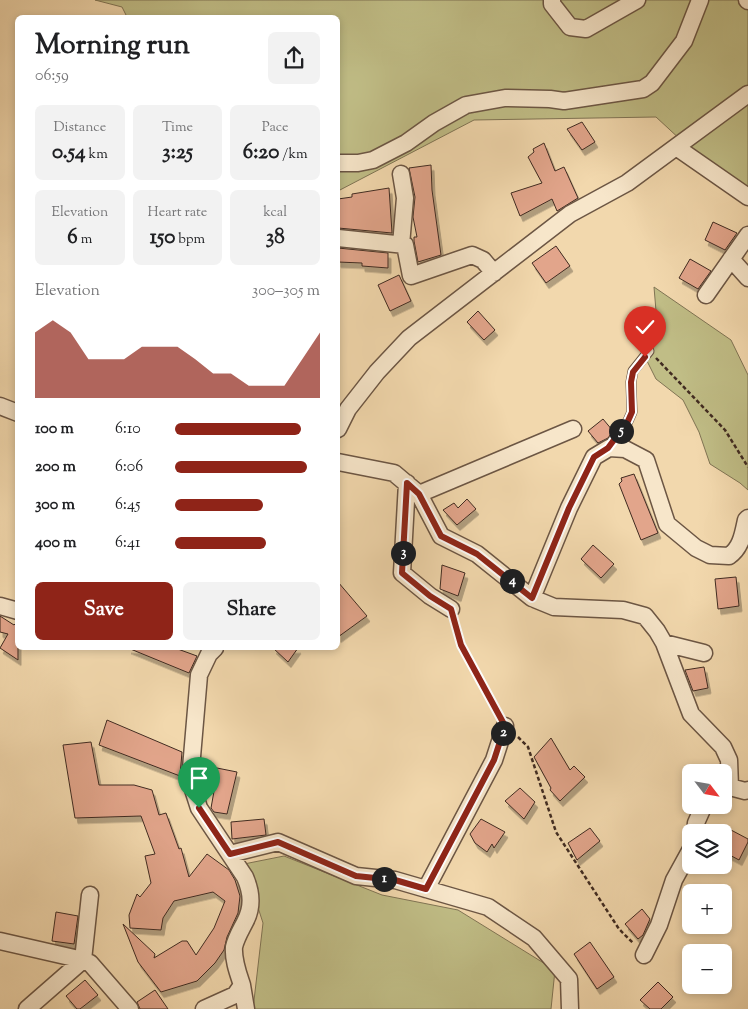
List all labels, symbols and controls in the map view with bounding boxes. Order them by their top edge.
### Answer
text: Morning run [35,26,190,66]
button: share [268,32,320,84]
text: 06:59 [35,65,69,88]
text: Distance [53,118,106,138]
text: Time [162,118,193,138]
text: Pace [262,118,289,138]
text: 0.54 [52,138,86,168]
text: 3:25 [162,138,193,168]
text: 6:20 [243,138,279,168]
text: km [86,145,108,165]
text: /km [279,145,308,165]
text: Elevation [51,203,108,223]
text: Heart rate [148,203,207,223]
text: kcal [263,203,287,223]
text: 6 [67,223,78,253]
text: 150 [150,223,175,253]
text: 38 [266,223,285,253]
text: m [78,230,92,250]
text: bpm [175,230,205,250]
text: Elevation [35,280,100,303]
text: 300–305 m [252,280,320,303]
pin [624,306,666,357]
icon: check [631,313,659,341]
text: 100 m [35,418,74,441]
text: 6:10 [115,418,141,441]
pin: 5 [608,418,634,444]
text: 5 [619,421,624,441]
text: 200 m [35,456,76,479]
text: 6:06 [115,456,143,479]
text: 300 m [35,494,75,517]
text: 6:45 [115,494,141,517]
text: 400 m [35,532,77,555]
text: 6:41 [115,532,140,555]
pin: 3 [390,540,416,566]
text: 3 [401,543,406,563]
pin: 4 [500,568,524,594]
text: 4 [509,571,516,591]
button: Save [35,582,173,640]
button: Share [183,582,320,640]
pin: 2 [490,720,516,746]
text: 2 [500,723,507,743]
pin [178,757,220,808]
icon: arrive [185,764,213,792]
north arrow [682,764,732,814]
map controls [682,764,732,994]
button: layers [682,824,732,874]
pin: 1 [372,866,396,892]
text: 1 [382,869,387,889]
button: + [682,884,732,934]
button: − [682,944,732,994]

